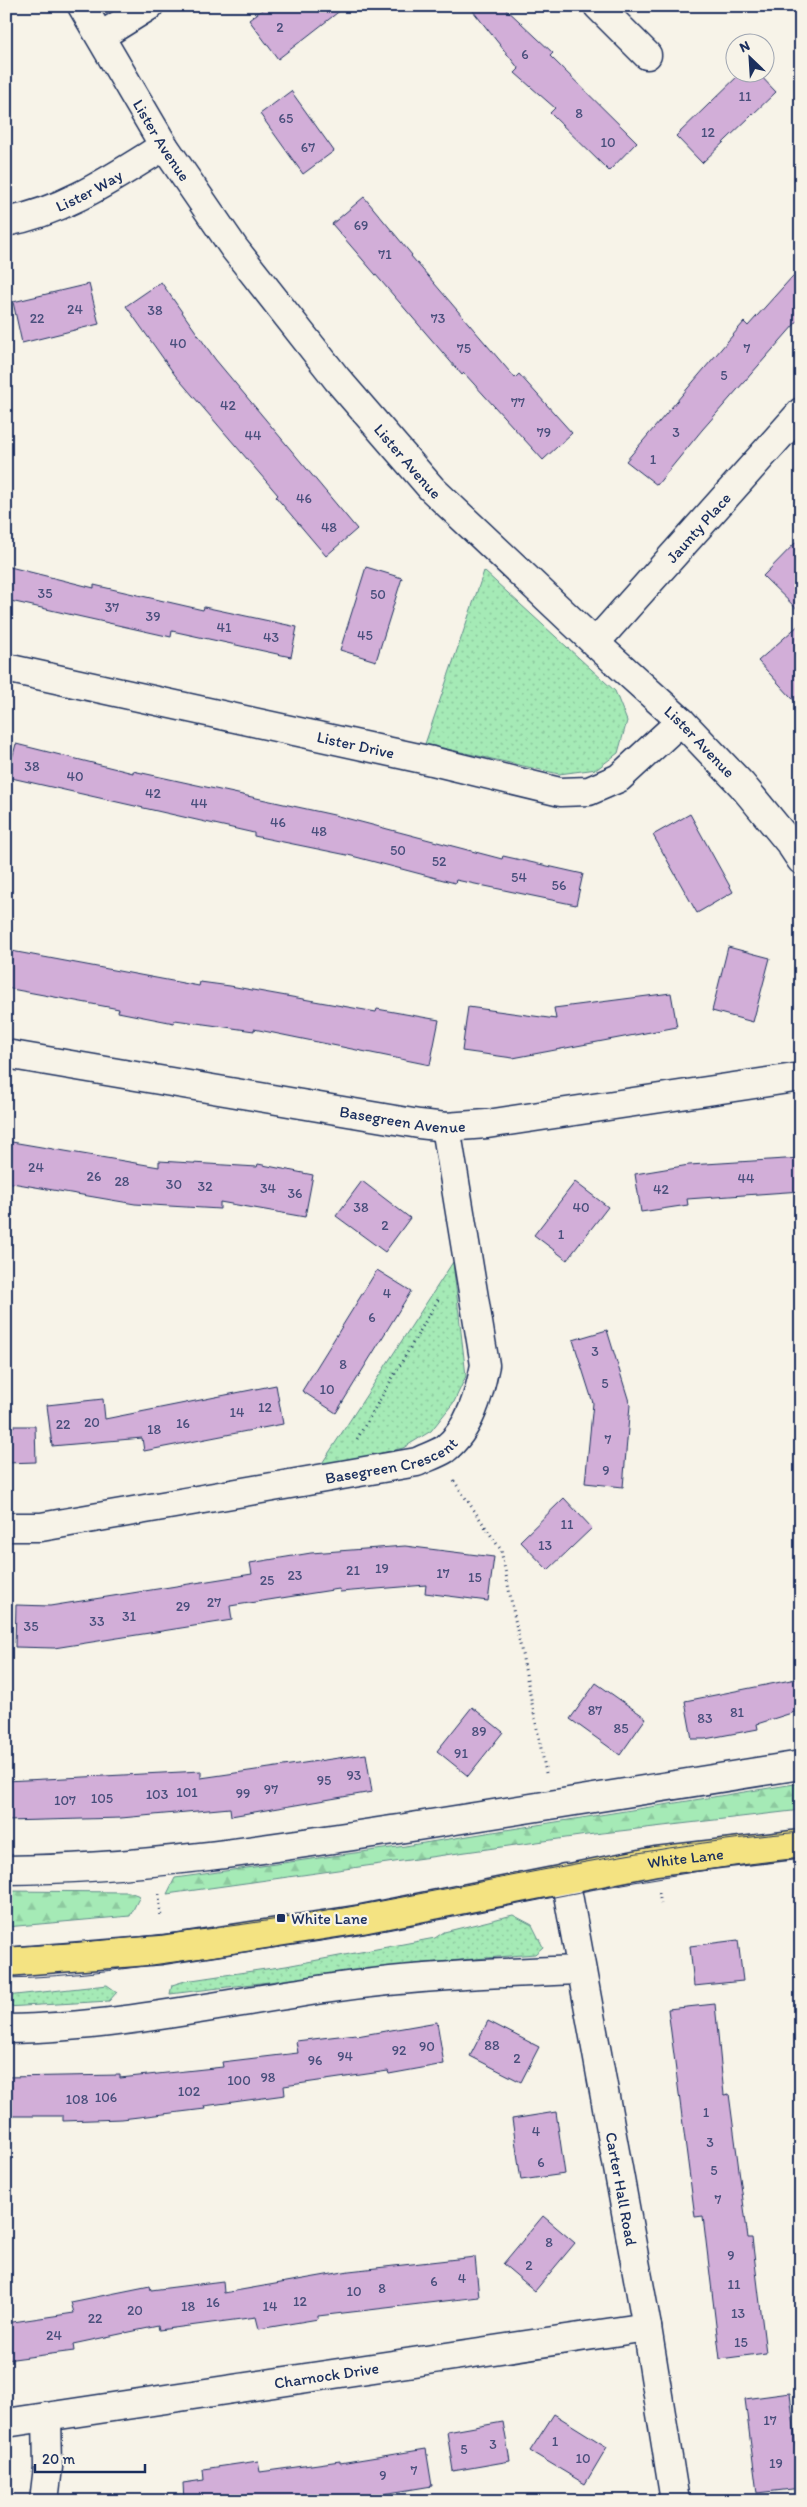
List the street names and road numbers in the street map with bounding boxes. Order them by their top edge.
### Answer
street label: Lister Avenue [129,96,195,185]
street label: Lister Way [53,165,126,215]
street label: Lister Avenue [370,420,445,502]
street label: Jaunty Place [662,488,734,566]
street label: Lister Avenue [661,701,739,781]
street label: Lister Drive [315,727,396,762]
street label: Basegreen Avenue [338,1101,466,1137]
street label: Basegreen Crescent [324,1434,461,1487]
street label: White Lane [645,1844,725,1872]
street label: Carter Hall Road [602,2130,642,2248]
street label: Charnock Drive [273,2358,380,2392]

